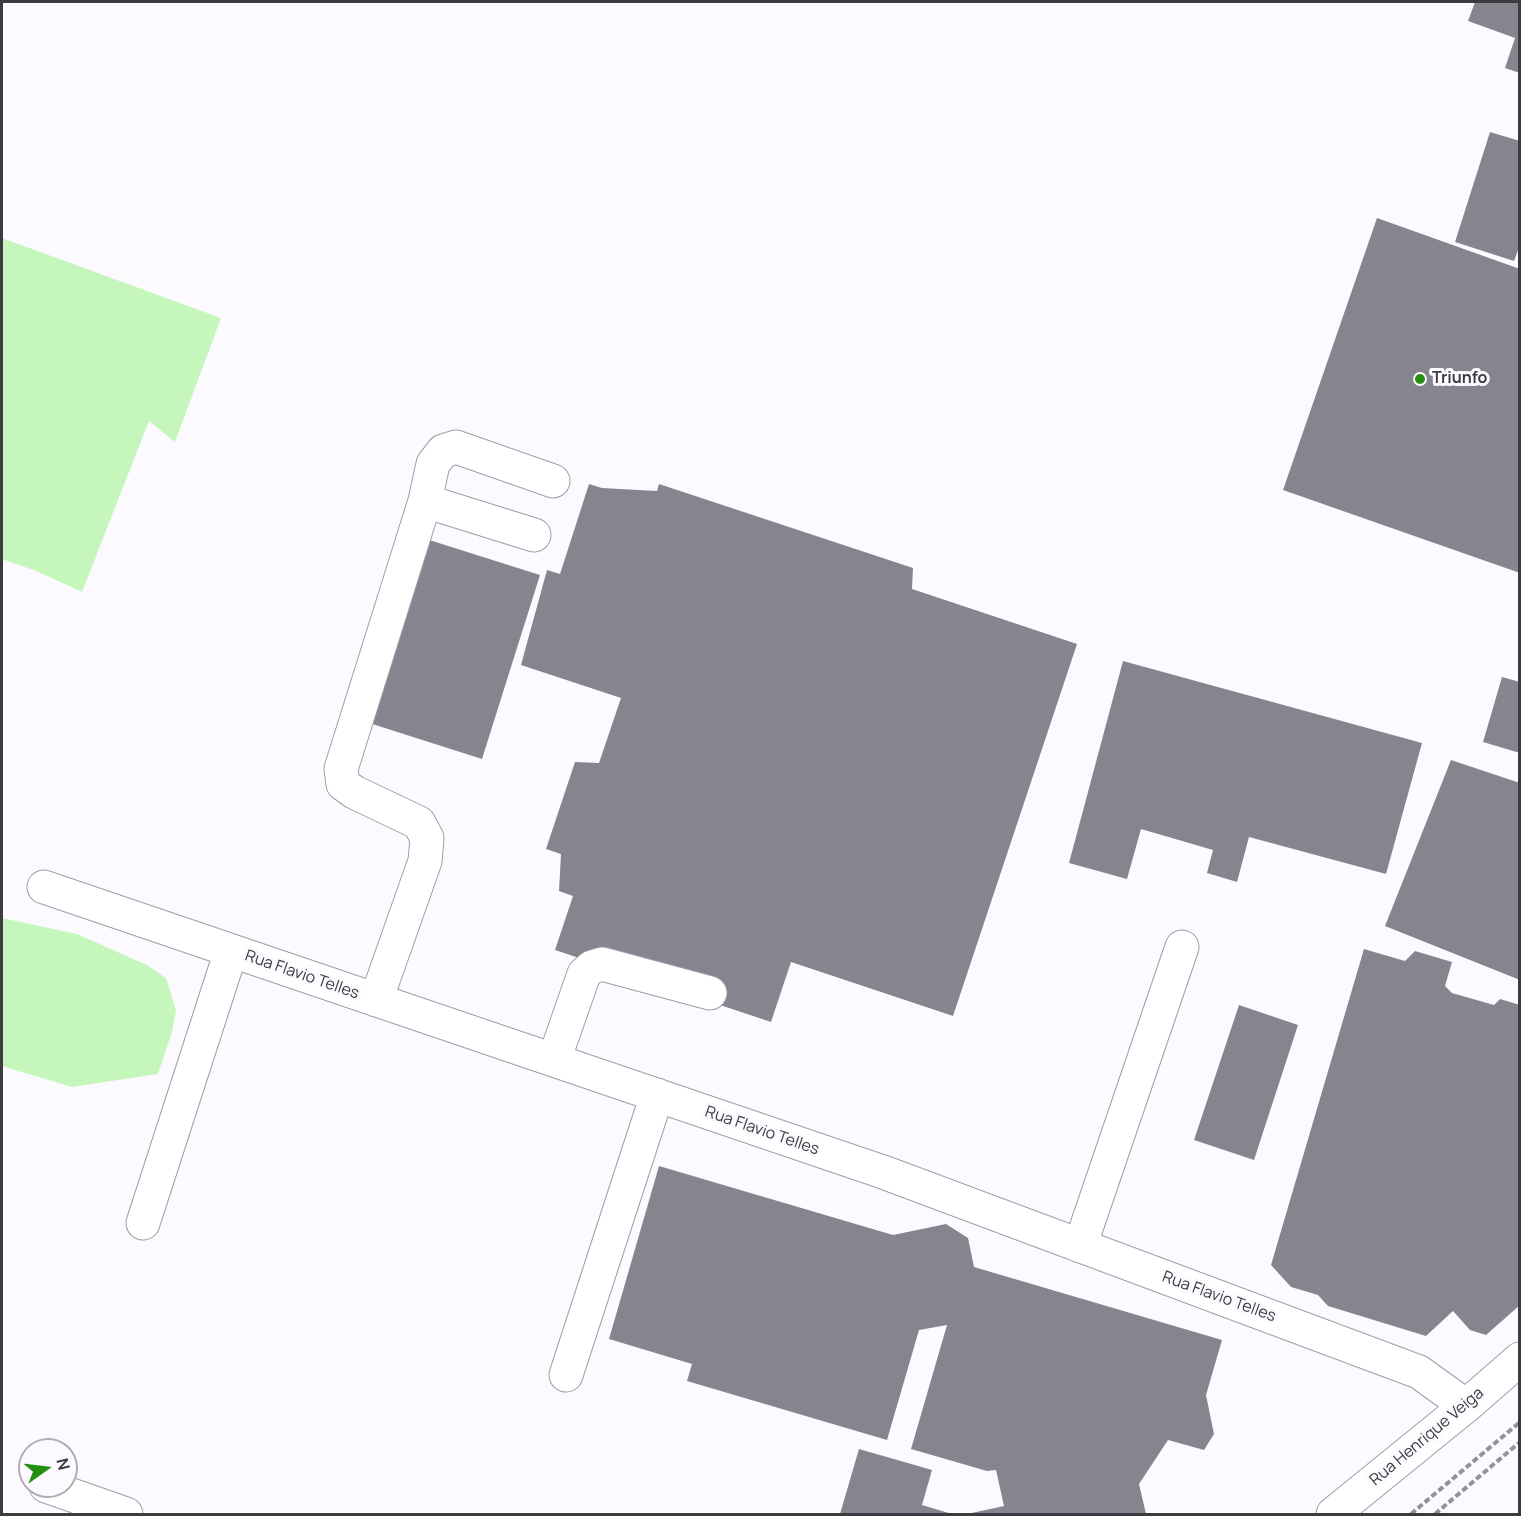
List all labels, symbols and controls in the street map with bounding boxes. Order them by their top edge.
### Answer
place label: Triunfo [1432,369,1487,389]
marker: Triunfo [1413,372,1427,386]
street label: Rua Flavio Telles [242,946,362,1004]
street label: Rua Flavio Telles [702,1102,822,1160]
street label: Rua Flavio Telles [1160,1268,1278,1326]
street label: Rua Henrique Veiga [1366,1384,1488,1490]
north arrow [18,1438,78,1498]
text: N [51,1456,76,1472]

